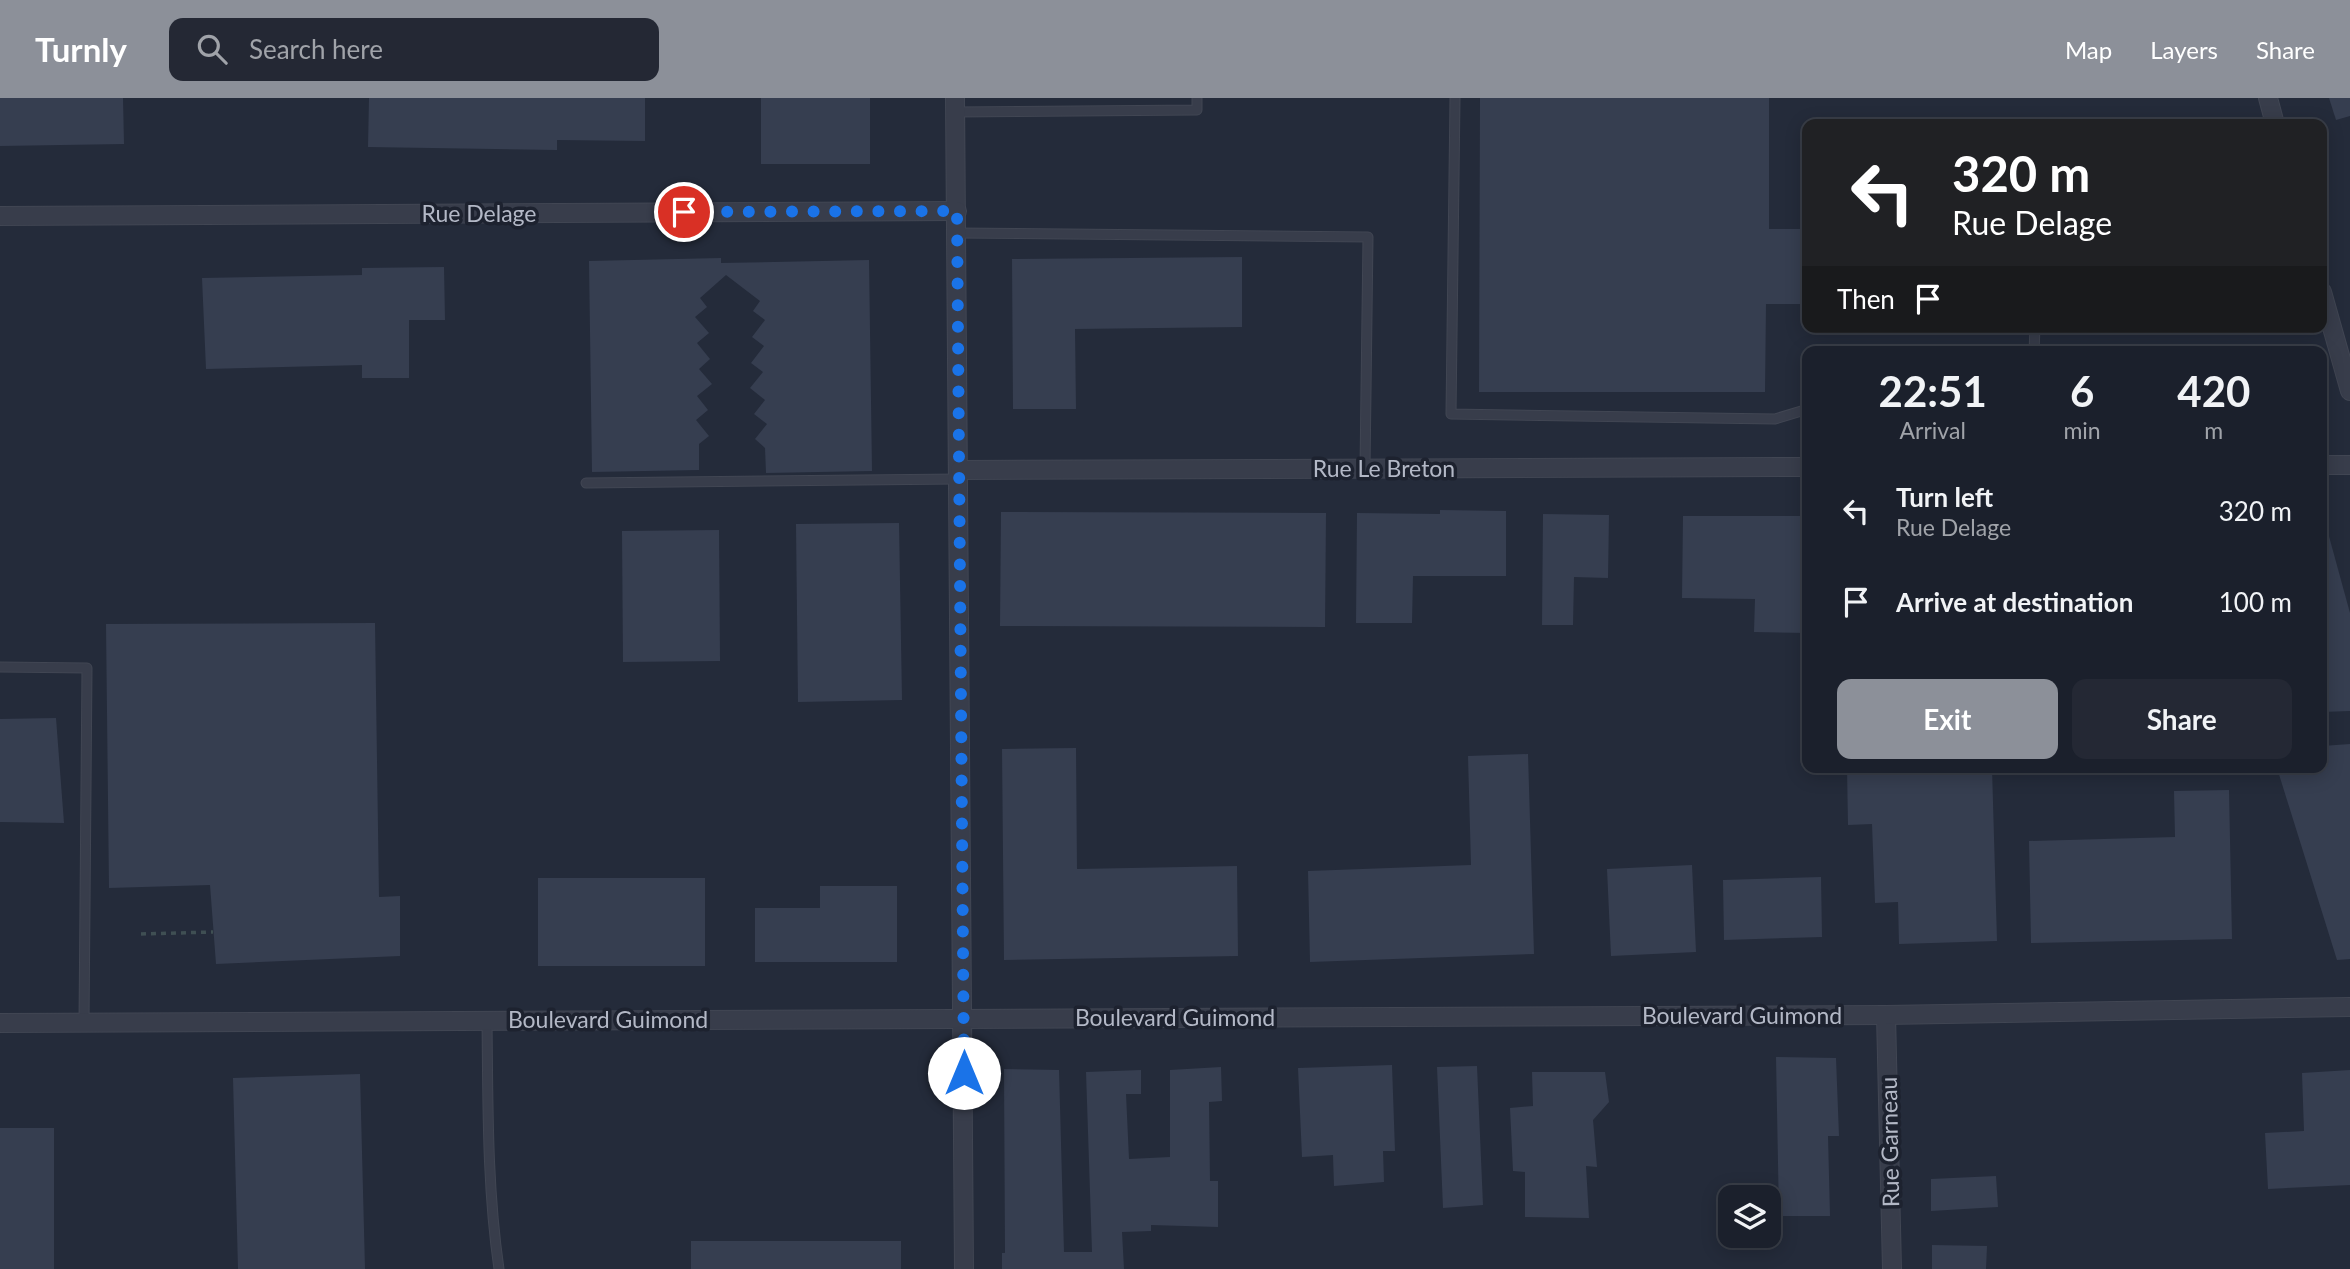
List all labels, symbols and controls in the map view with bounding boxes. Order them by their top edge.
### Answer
search box [169,18,659,81]
text: Turnly [35,29,127,69]
icon: search [193,30,231,68]
text: Search here [249,33,383,65]
text: Map [2065,35,2112,64]
text: Layers [2150,35,2218,64]
text: Share [2256,35,2315,64]
text: 320 m [1952,144,2090,202]
icon: left [1837,147,1928,238]
pin [654,182,714,242]
icon: arrive [665,193,703,231]
street label: Rue Delage [421,199,537,227]
text: Rue Delage [1952,203,2112,242]
icon: arrive [1909,280,1947,318]
text: Then [1837,283,1895,315]
text: 22:51 [1879,366,1987,416]
text: 6 [2070,366,2094,416]
text: 420 [2177,366,2250,416]
text: Arrival [1900,416,1966,444]
text: min [2063,416,2101,444]
text: m [2204,416,2223,444]
street label: Rue Le Breton [1313,454,1455,482]
text: Turn left [1896,481,1993,513]
icon: left [1837,492,1875,530]
text: 320 m [2219,495,2292,527]
text: Rue Delage [1896,513,2011,541]
icon: arrive [1837,583,1875,621]
text: Arrive at destination [1896,586,2133,618]
text: 100 m [2219,586,2292,618]
button: Exit [1837,679,2058,759]
button: Share [2072,679,2292,759]
street label: Boulevard Guimond [1642,1001,1842,1029]
street label: Boulevard Guimond [1075,1003,1275,1031]
street label: Boulevard Guimond [508,1005,708,1033]
position arrow [927,1036,1001,1110]
street label: Rue Garneau [1874,1076,1904,1208]
map controls [1718,1185,1781,1248]
button: layers [1718,1185,1781,1248]

